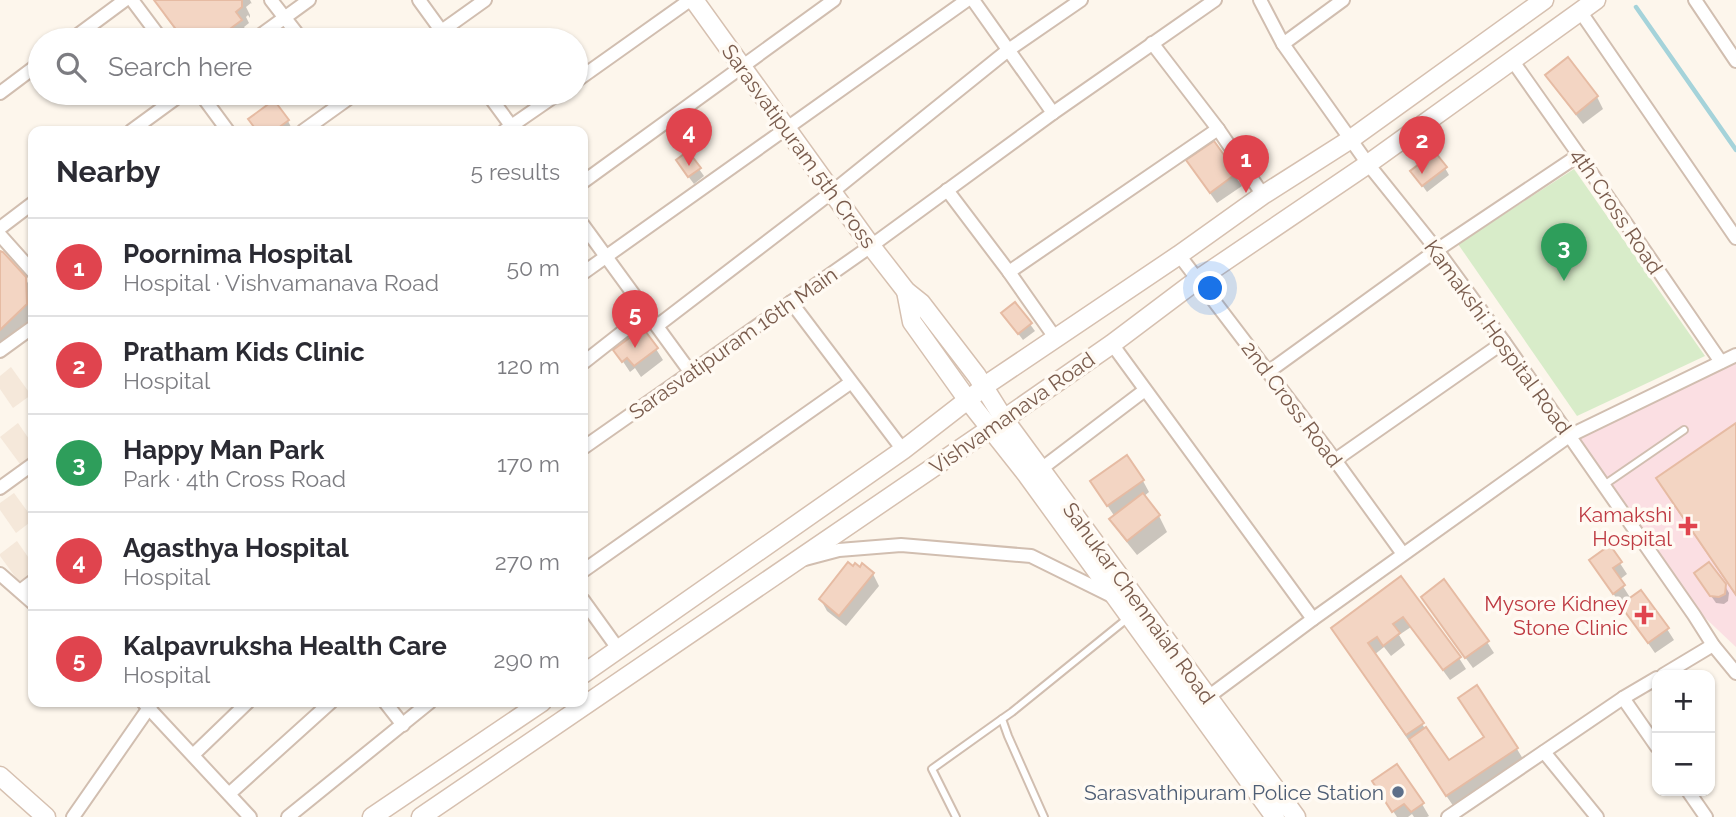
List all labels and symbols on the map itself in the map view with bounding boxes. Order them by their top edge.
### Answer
street label: Sarasvatipuram 5th Cross [717,39,881,253]
pin: 4 [666,108,712,166]
pin: 2 [1399,116,1445,174]
pin: 1 [1223,135,1269,193]
street label: 4th Cross Road [1566,143,1668,279]
pin: 3 [1541,223,1587,281]
street label: Kamakshi Hospital Road [1419,235,1577,439]
street label: Sarasvatipuram 16th Main [624,261,842,425]
your location [1193,271,1227,305]
pin: 5 [612,290,658,348]
street label: 2nd Cross Road [1236,336,1348,472]
street label: Vishvamanava Road [925,347,1099,479]
street label: Sahukar Chennaiah Road [1058,498,1220,708]
place label: Kamakshi Hospital [1578,502,1672,551]
marker: Kamakshi Hospital [1678,516,1698,536]
place label: Mysore Kidney Stone Clinic [1484,591,1628,640]
marker: Mysore Kidney Stone Clinic [1634,605,1654,625]
place label: Sarasvathipuram Police Station [1084,780,1384,805]
marker: Sarasvathipuram Police Station [1390,784,1406,800]

